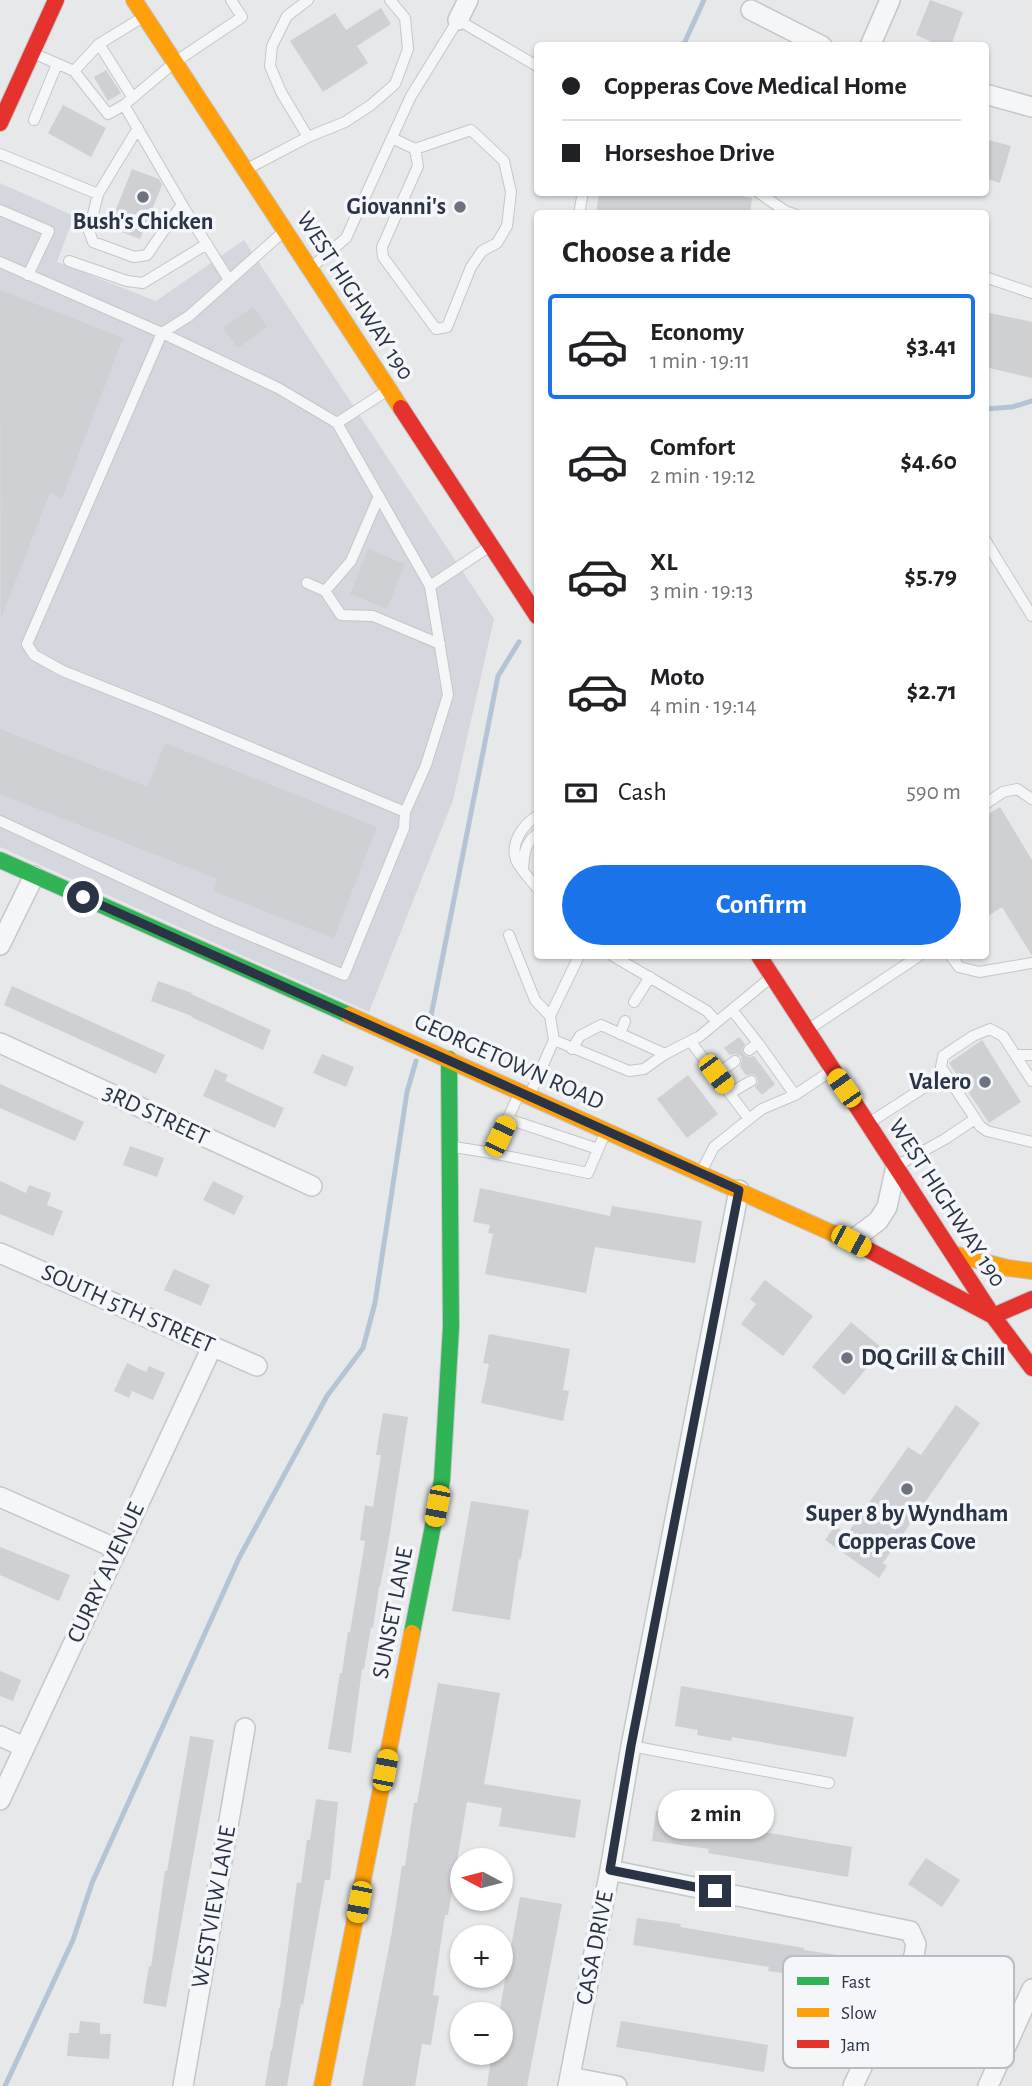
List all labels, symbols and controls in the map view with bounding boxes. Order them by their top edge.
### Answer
text: Copperas Cove Medical Home [604,73,907,99]
text: Horseshoe Drive [604,140,775,166]
marker: Bush's Chicken [135,189,151,205]
place label: Giovanni's [347,195,446,219]
marker: Giovanni's [452,199,468,215]
street label: WEST HIGHWAY 190 [292,208,418,384]
place label: Bush's Chicken [72,210,214,234]
text: Choose a ride [562,236,731,268]
icon: car [566,315,629,378]
text: Economy [650,319,744,345]
text: $3.41 [906,333,957,359]
text: 1 min · 19:11 [650,350,750,373]
icon: car [566,430,629,493]
text: Comfort [650,434,735,460]
text: $4.60 [900,448,957,474]
text: 2 min · 19:12 [650,465,755,488]
icon: car [566,545,629,608]
text: XL [650,549,677,575]
text: $5.79 [904,563,957,589]
text: 3 min · 19:13 [650,580,753,603]
icon: car [566,660,629,723]
text: Moto [650,664,705,690]
text: $2.71 [907,678,957,704]
text: 4 min · 19:14 [650,695,757,718]
icon: cash [562,774,600,812]
text: Cash [618,779,667,805]
text: 590 m [906,781,961,804]
button: Confirm [562,865,961,945]
route start [67,881,99,913]
street label: GEORGETOWN ROAD [411,1009,607,1115]
car [695,1051,738,1097]
car [824,1065,865,1111]
place label: Valero [909,1070,971,1094]
marker: Valero [977,1074,993,1090]
street label: 3RD STREET [99,1080,213,1150]
car [482,1113,519,1159]
street label: WEST HIGHWAY 190 [884,1115,1010,1291]
car [828,1222,875,1260]
street label: SOUTH 5TH STREET [38,1260,218,1358]
place label: DQ Grill & Chill [861,1346,1006,1370]
marker: DQ Grill & Chill [839,1350,855,1366]
marker: Super 8 by Wyndham Copperas Cove [899,1481,915,1497]
car [423,1483,452,1529]
street label: CURRY AVENUE [63,1499,149,1647]
place label: Super 8 by Wyndham Copperas Cove [806,1502,1008,1554]
street label: SUNSET LANE [369,1545,418,1681]
car [371,1747,400,1793]
callout: 2 min [657,1790,773,1839]
text: 2 min [690,1803,742,1826]
street label: WESTVIEW LANE [188,1824,240,1990]
north arrow [450,1848,513,1911]
map controls [450,1848,513,2065]
route end [699,1875,731,1907]
car [345,1879,374,1925]
street label: CASA DRIVE [572,1889,618,2007]
button: + [450,1925,513,1988]
legend [783,1956,1014,2068]
text: Fast [841,1973,871,1992]
button: − [450,2002,513,2065]
text: Slow [841,2004,877,2023]
text: Jam [841,2036,870,2055]

